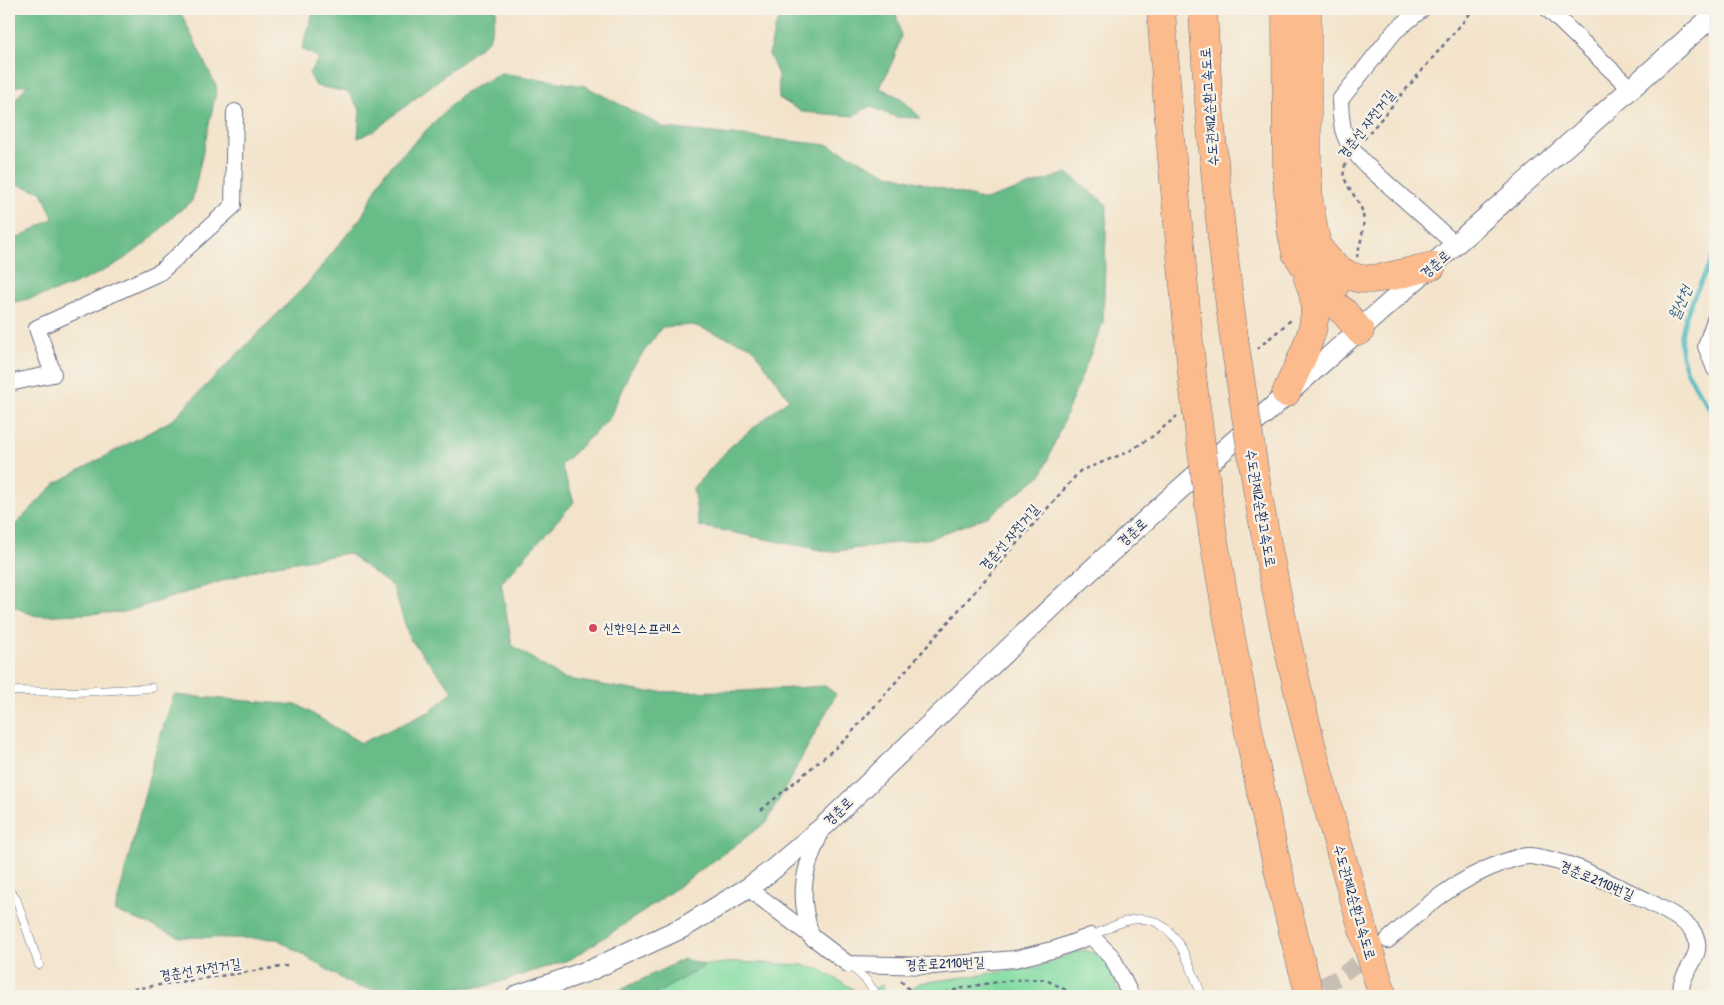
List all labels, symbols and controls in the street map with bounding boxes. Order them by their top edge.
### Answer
street label: 수도권제2순환고속도로 [1195,47,1222,167]
street label: 경춘선 자전거길 [1333,85,1399,162]
street label: 경춘로 [1416,245,1454,282]
water label: 월산천 [1663,280,1697,324]
street label: 수도권제2순환고속도로 [1242,448,1281,568]
street label: 경춘선 자전거길 [975,499,1043,574]
street label: 경춘로 [1113,513,1151,550]
place label: 신한익스프레스 [603,618,682,637]
marker: 신한익스프레스 [587,622,599,634]
street label: 경춘로 [819,792,856,829]
street label: 수도권제2순환고속도로 [1330,842,1381,962]
street label: 경춘로2110번길 [1557,855,1638,904]
street label: 경춘로2110번길 [905,952,986,973]
street label: 경춘선 자전거길 [158,953,243,984]

